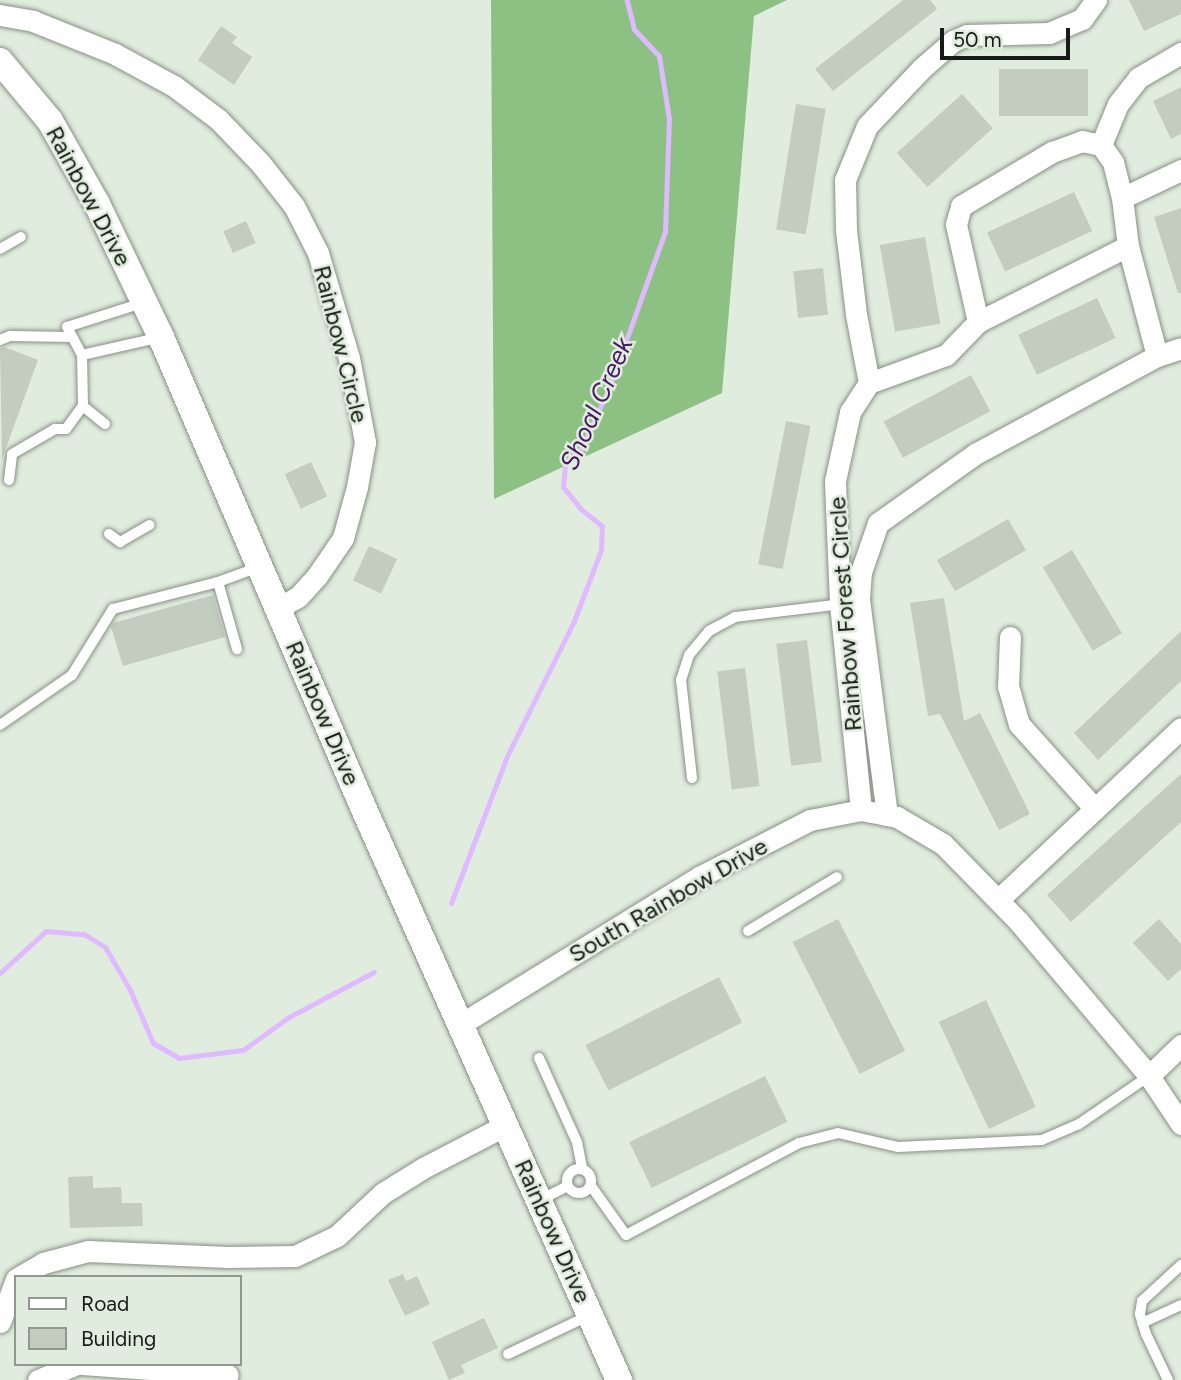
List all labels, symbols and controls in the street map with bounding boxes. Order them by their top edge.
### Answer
scale bar [943,14,1072,58]
text: 50 m [953,27,1002,52]
street label: Rainbow Drive [40,121,138,271]
street label: Rainbow Circle [308,262,374,426]
water label: Shoal Creek [554,333,640,475]
street label: Rainbow Forest Circle [822,496,868,732]
street label: Rainbow Drive [280,636,366,790]
street label: South Rainbow Drive [564,831,772,969]
street label: Rainbow Drive [509,1155,597,1307]
legend [14,1275,242,1366]
text: Road [81,1291,129,1316]
text: Building [81,1326,156,1351]

